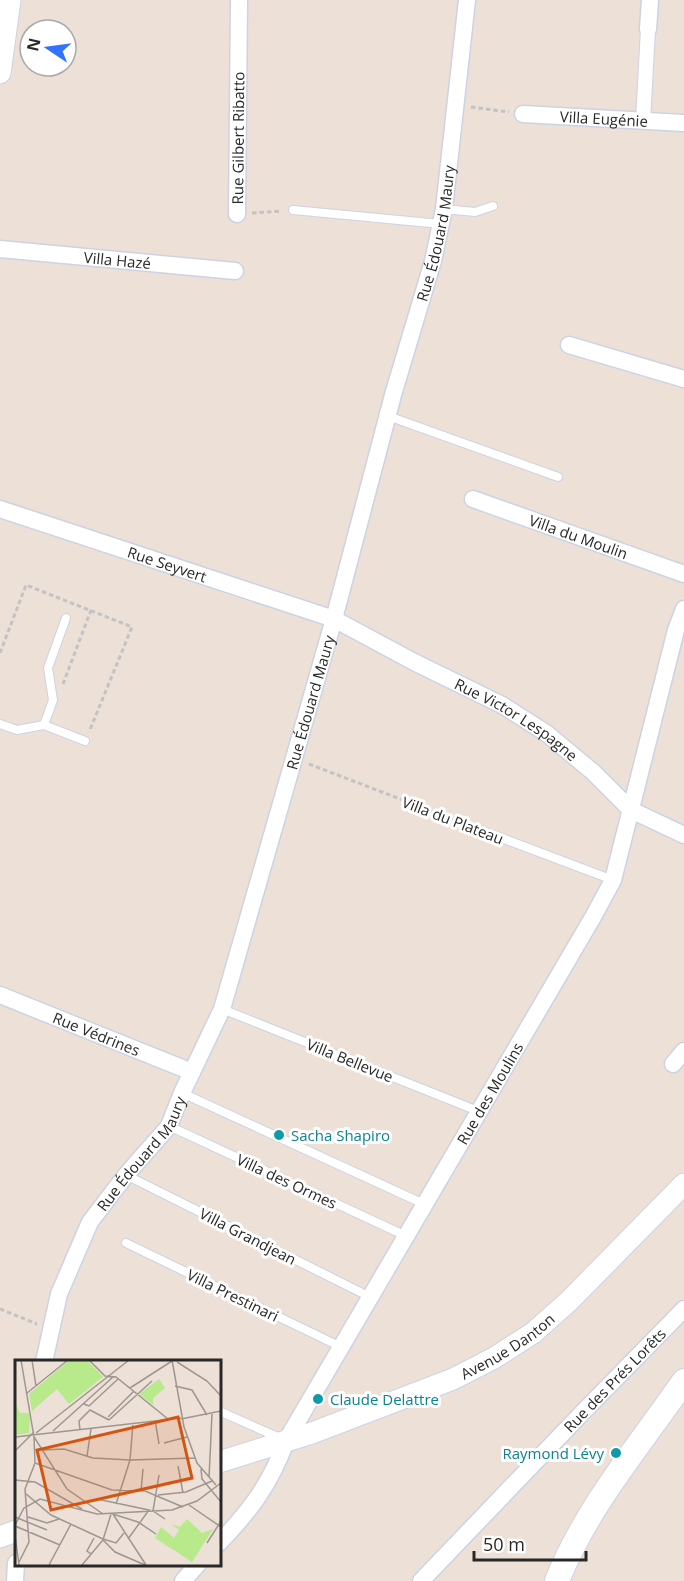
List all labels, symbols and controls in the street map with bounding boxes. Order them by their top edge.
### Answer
north arrow [18,18,78,78]
text: N [21,36,46,53]
street label: Rue Gilbert Ribatto [227,72,248,204]
street label: Villa Eugénie [559,106,648,131]
street label: Rue Édouard Maury [412,164,459,304]
street label: Villa Hazé [83,247,152,273]
street label: Villa du Moulin [526,510,631,563]
street label: Rue Seyvert [125,542,209,586]
street label: Rue Édouard Maury [281,632,339,772]
street label: Rue Victor Lespagne [451,673,582,765]
street label: Villa du Plateau [399,791,507,849]
street label: Rue Védrines [50,1007,143,1060]
street label: Villa Bellevue [304,1034,396,1086]
street label: Rue des Moulins [452,1039,527,1148]
street label: Rue Édouard Maury [92,1093,190,1215]
place label: Sacha Shapiro [291,1125,390,1145]
marker: Sacha Shapiro [272,1128,286,1142]
street label: Villa des Ormes [234,1149,340,1213]
street label: Villa Grandjean [196,1203,300,1269]
street label: Villa Prestinari [184,1264,282,1326]
street label: Avenue Danton [457,1309,559,1384]
street label: Rue des Prés Lorêts [559,1324,670,1436]
inset map [15,1360,220,1566]
place label: Claude Delattre [330,1389,439,1409]
marker: Claude Delattre [311,1392,325,1406]
place label: Raymond Lévy [502,1443,604,1463]
marker: Raymond Lévy [609,1446,623,1460]
scale bar [474,1524,586,1562]
text: 50 m [483,1532,525,1556]

